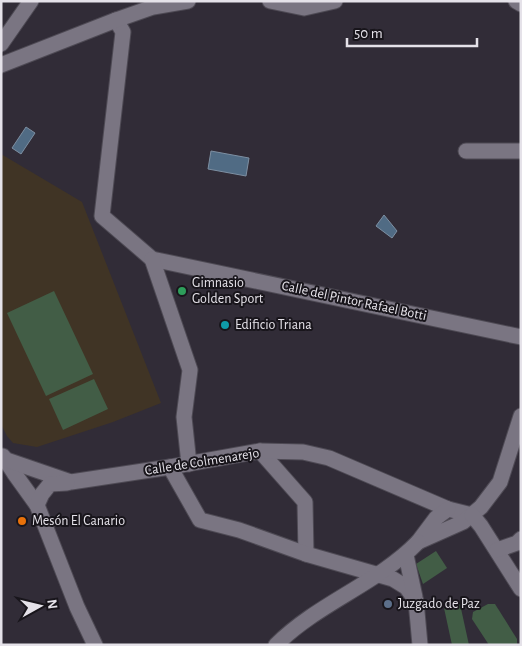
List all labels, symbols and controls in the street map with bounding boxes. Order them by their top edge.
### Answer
scale bar [347,15,477,47]
text: 50 m [354,26,383,41]
place label: Gimnasio Golden Sport [192,276,264,306]
street label: Calle del Pintor Rafael Botti [280,279,428,323]
marker: Gimnasio Golden Sport [176,285,188,297]
place label: Edificio Triana [235,318,312,332]
marker: Edificio Triana [219,319,231,331]
street label: Calle de Colmenarejo [144,446,260,478]
place label: Mesón El Canario [32,514,125,528]
marker: Mesón El Canario [16,515,28,527]
north arrow [15,581,65,631]
place label: Juzgado de Paz [398,597,480,611]
marker: Juzgado de Paz [382,598,394,610]
text: N [44,599,59,610]

